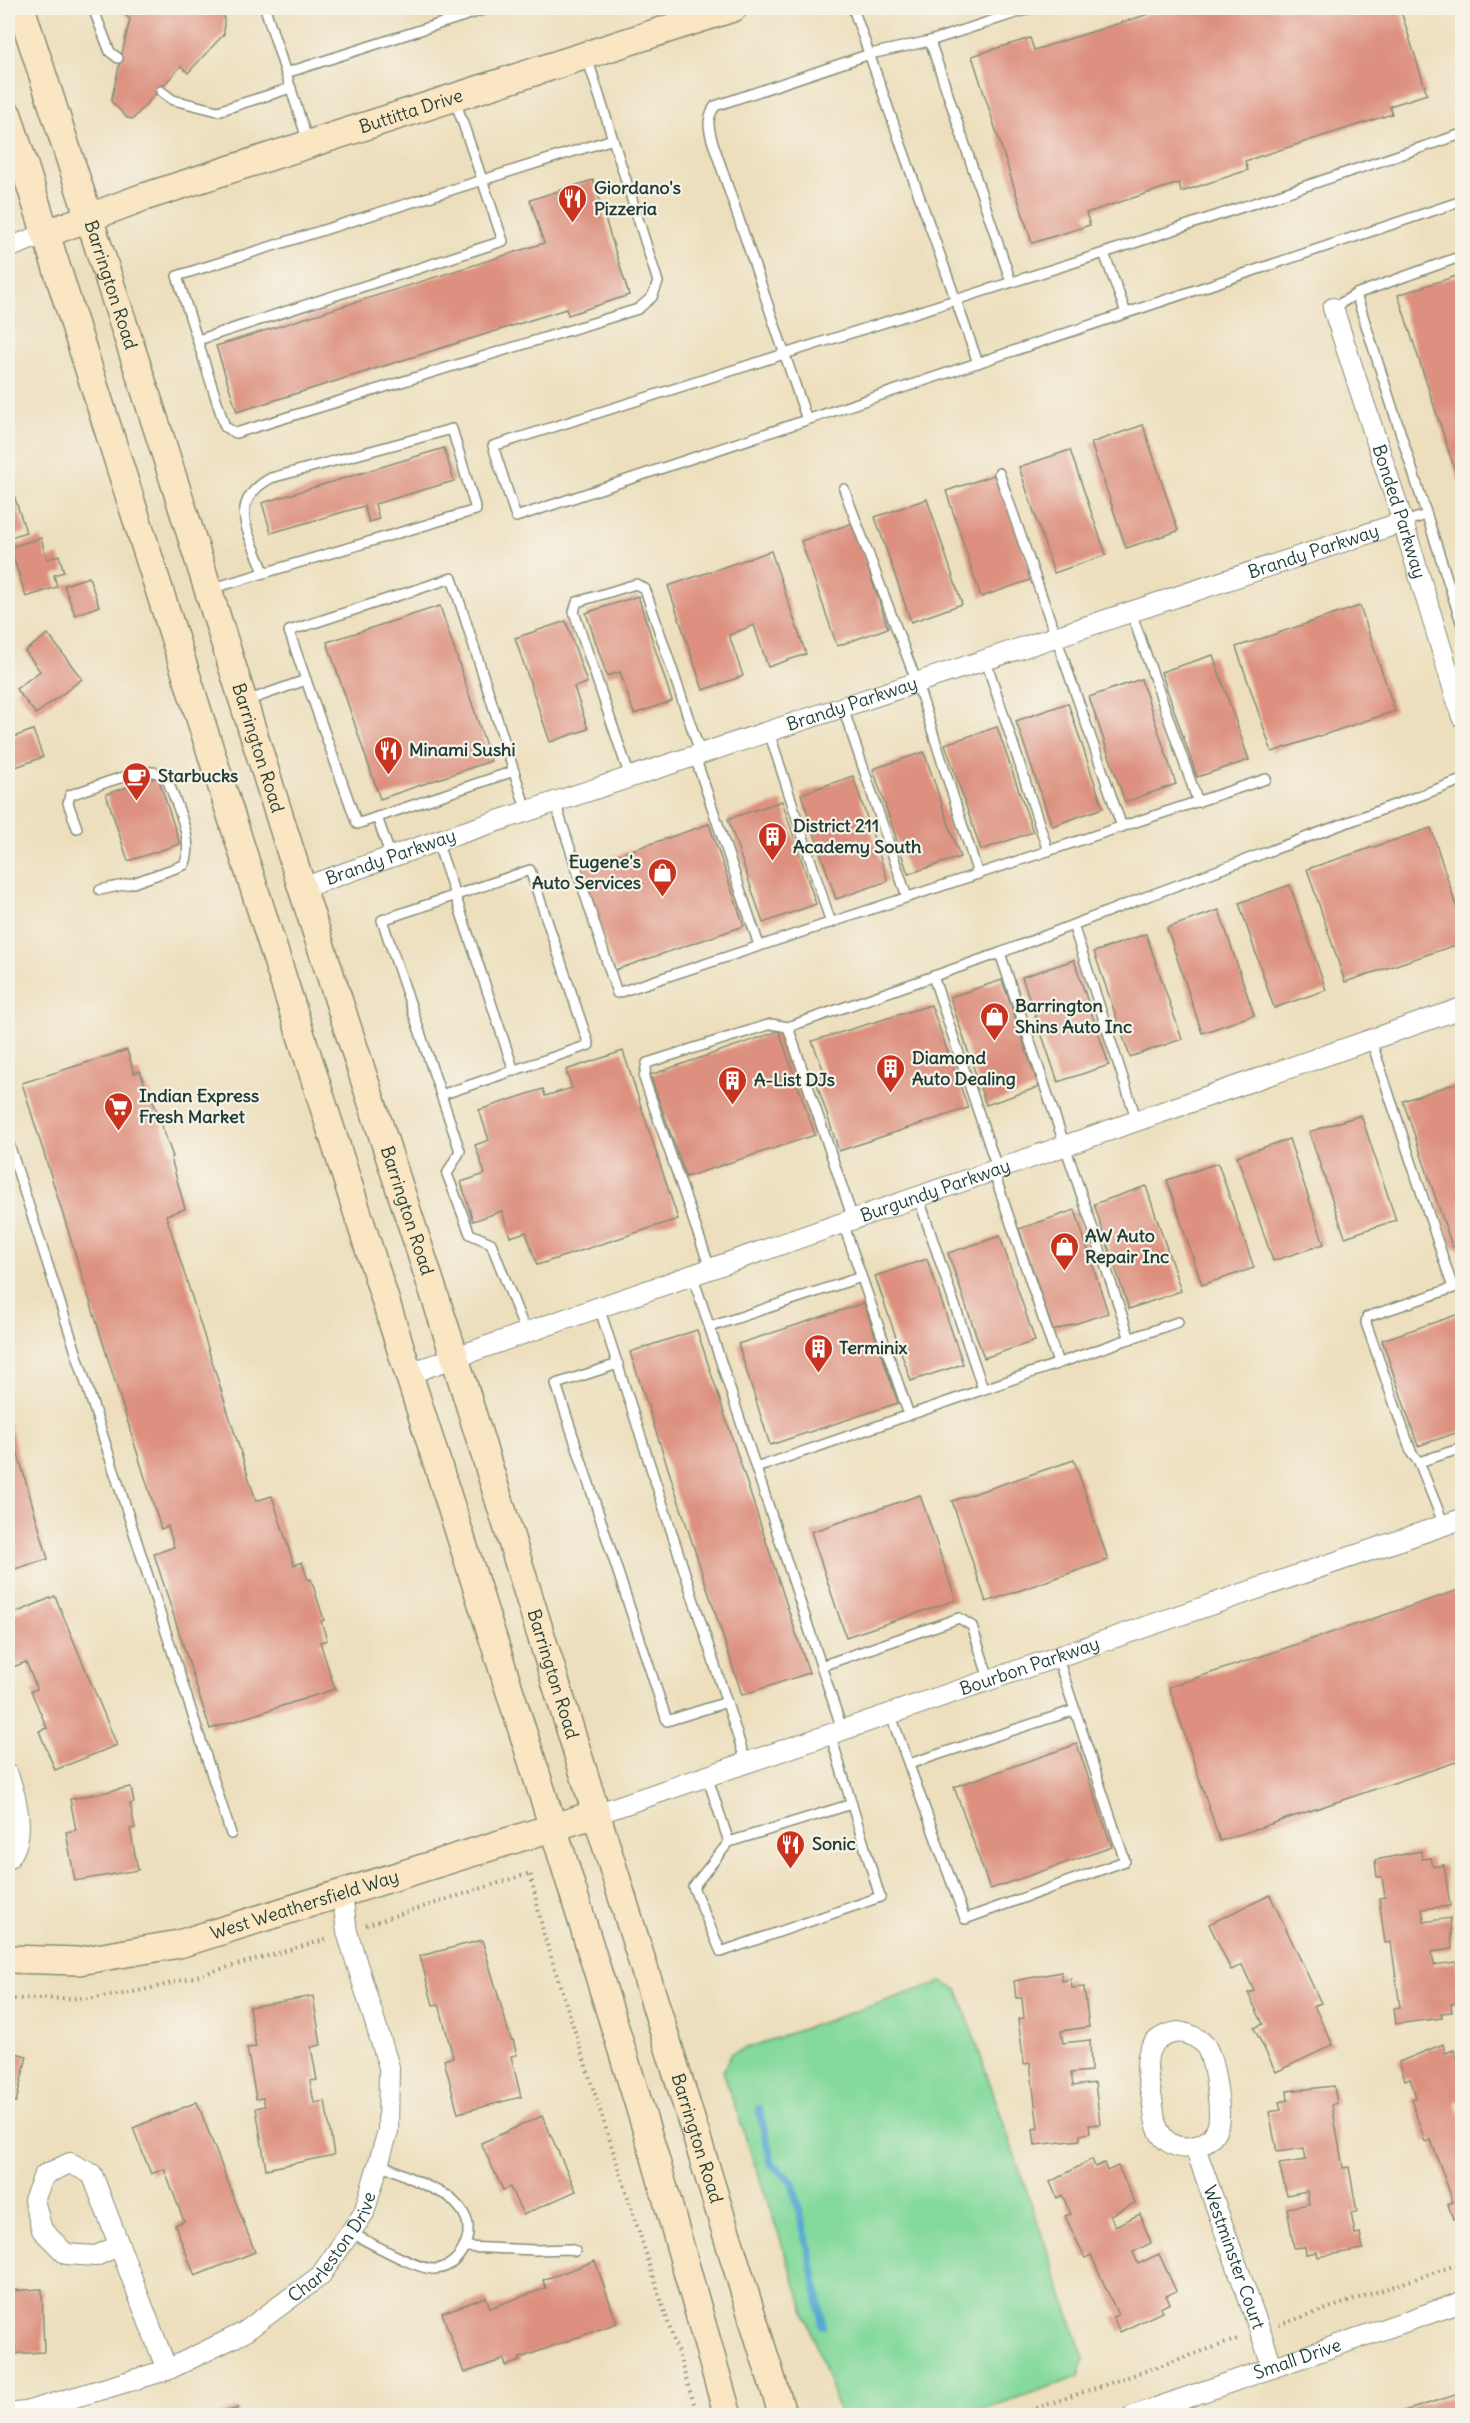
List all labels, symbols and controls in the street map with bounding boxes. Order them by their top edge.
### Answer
street label: Buttitta Drive [356,83,466,138]
place label: Giordano's Pizzeria [594,176,681,220]
restaurant icon: Giordano's Pizzeria [557,182,589,224]
street label: Barrington Road [80,217,143,353]
street label: Bonded Parkway [1367,441,1431,581]
street label: Brandy Parkway [1245,519,1382,583]
street label: Brandy Parkway [783,671,920,736]
street label: Barrington Road [227,680,290,816]
restaurant icon: Minami Sushi [372,734,404,776]
place label: Minami Sushi [409,738,516,761]
cafe icon: Starbucks [121,760,153,802]
place label: Starbucks [158,764,238,787]
place label: District 211 Academy South [793,814,922,858]
building icon: District 211 Academy South [756,820,788,862]
street label: Brandy Parkway [322,824,459,890]
place label: Eugene's Auto Services [532,850,641,894]
shop icon: Eugene's Auto Services [646,856,678,898]
place label: Barrington Shins Auto Inc [1015,994,1132,1038]
shop icon: Barrington Shins Auto Inc [978,1000,1010,1042]
place label: Diamond Auto Dealing [912,1046,1016,1090]
building icon: Diamond Auto Dealing [875,1052,907,1094]
building icon: A-List DJs [717,1064,749,1106]
place label: A-List DJs [754,1068,835,1091]
place label: Indian Express Fresh Market [139,1084,259,1128]
supermarket icon: Indian Express Fresh Market [102,1090,134,1132]
street label: Barrington Road [376,1143,439,1278]
street label: Burgundy Parkway [857,1154,1013,1227]
place label: AW Auto Repair Inc [1085,1224,1169,1268]
shop icon: AW Auto Repair Inc [1048,1230,1080,1272]
building icon: Terminix [802,1332,834,1374]
place label: Terminix [839,1336,907,1359]
street label: Barrington Road [523,1606,584,1742]
street label: Bourbon Parkway [956,1631,1102,1700]
restaurant icon: Sonic [775,1828,807,1870]
place label: Sonic [812,1832,856,1855]
street label: West Weathersfield Way [207,1864,402,1945]
street label: Barrington Road [666,2071,728,2206]
street label: Westminster Court [1198,2182,1270,2332]
street label: Charleston Drive [283,2189,381,2307]
street label: Small Drive [1250,2333,1344,2384]

